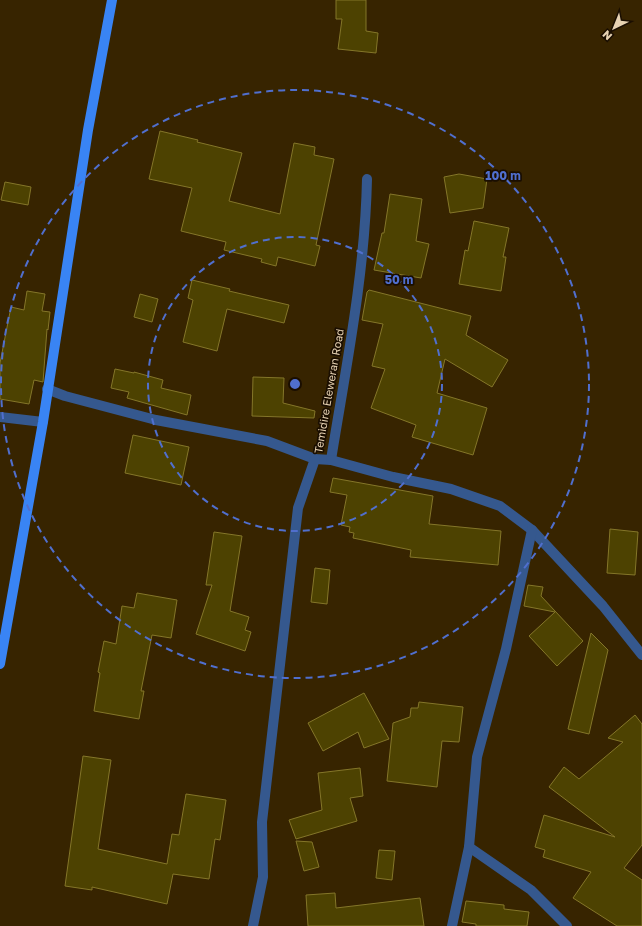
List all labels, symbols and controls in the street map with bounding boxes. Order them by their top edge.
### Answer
north arrow [594,8,634,48]
text: N [599,28,614,43]
text: 100 m [485,168,521,183]
text: 50 m [385,272,413,287]
street label: Temidire Eleweran Road [311,328,346,454]
centre of rings [288,377,302,391]

